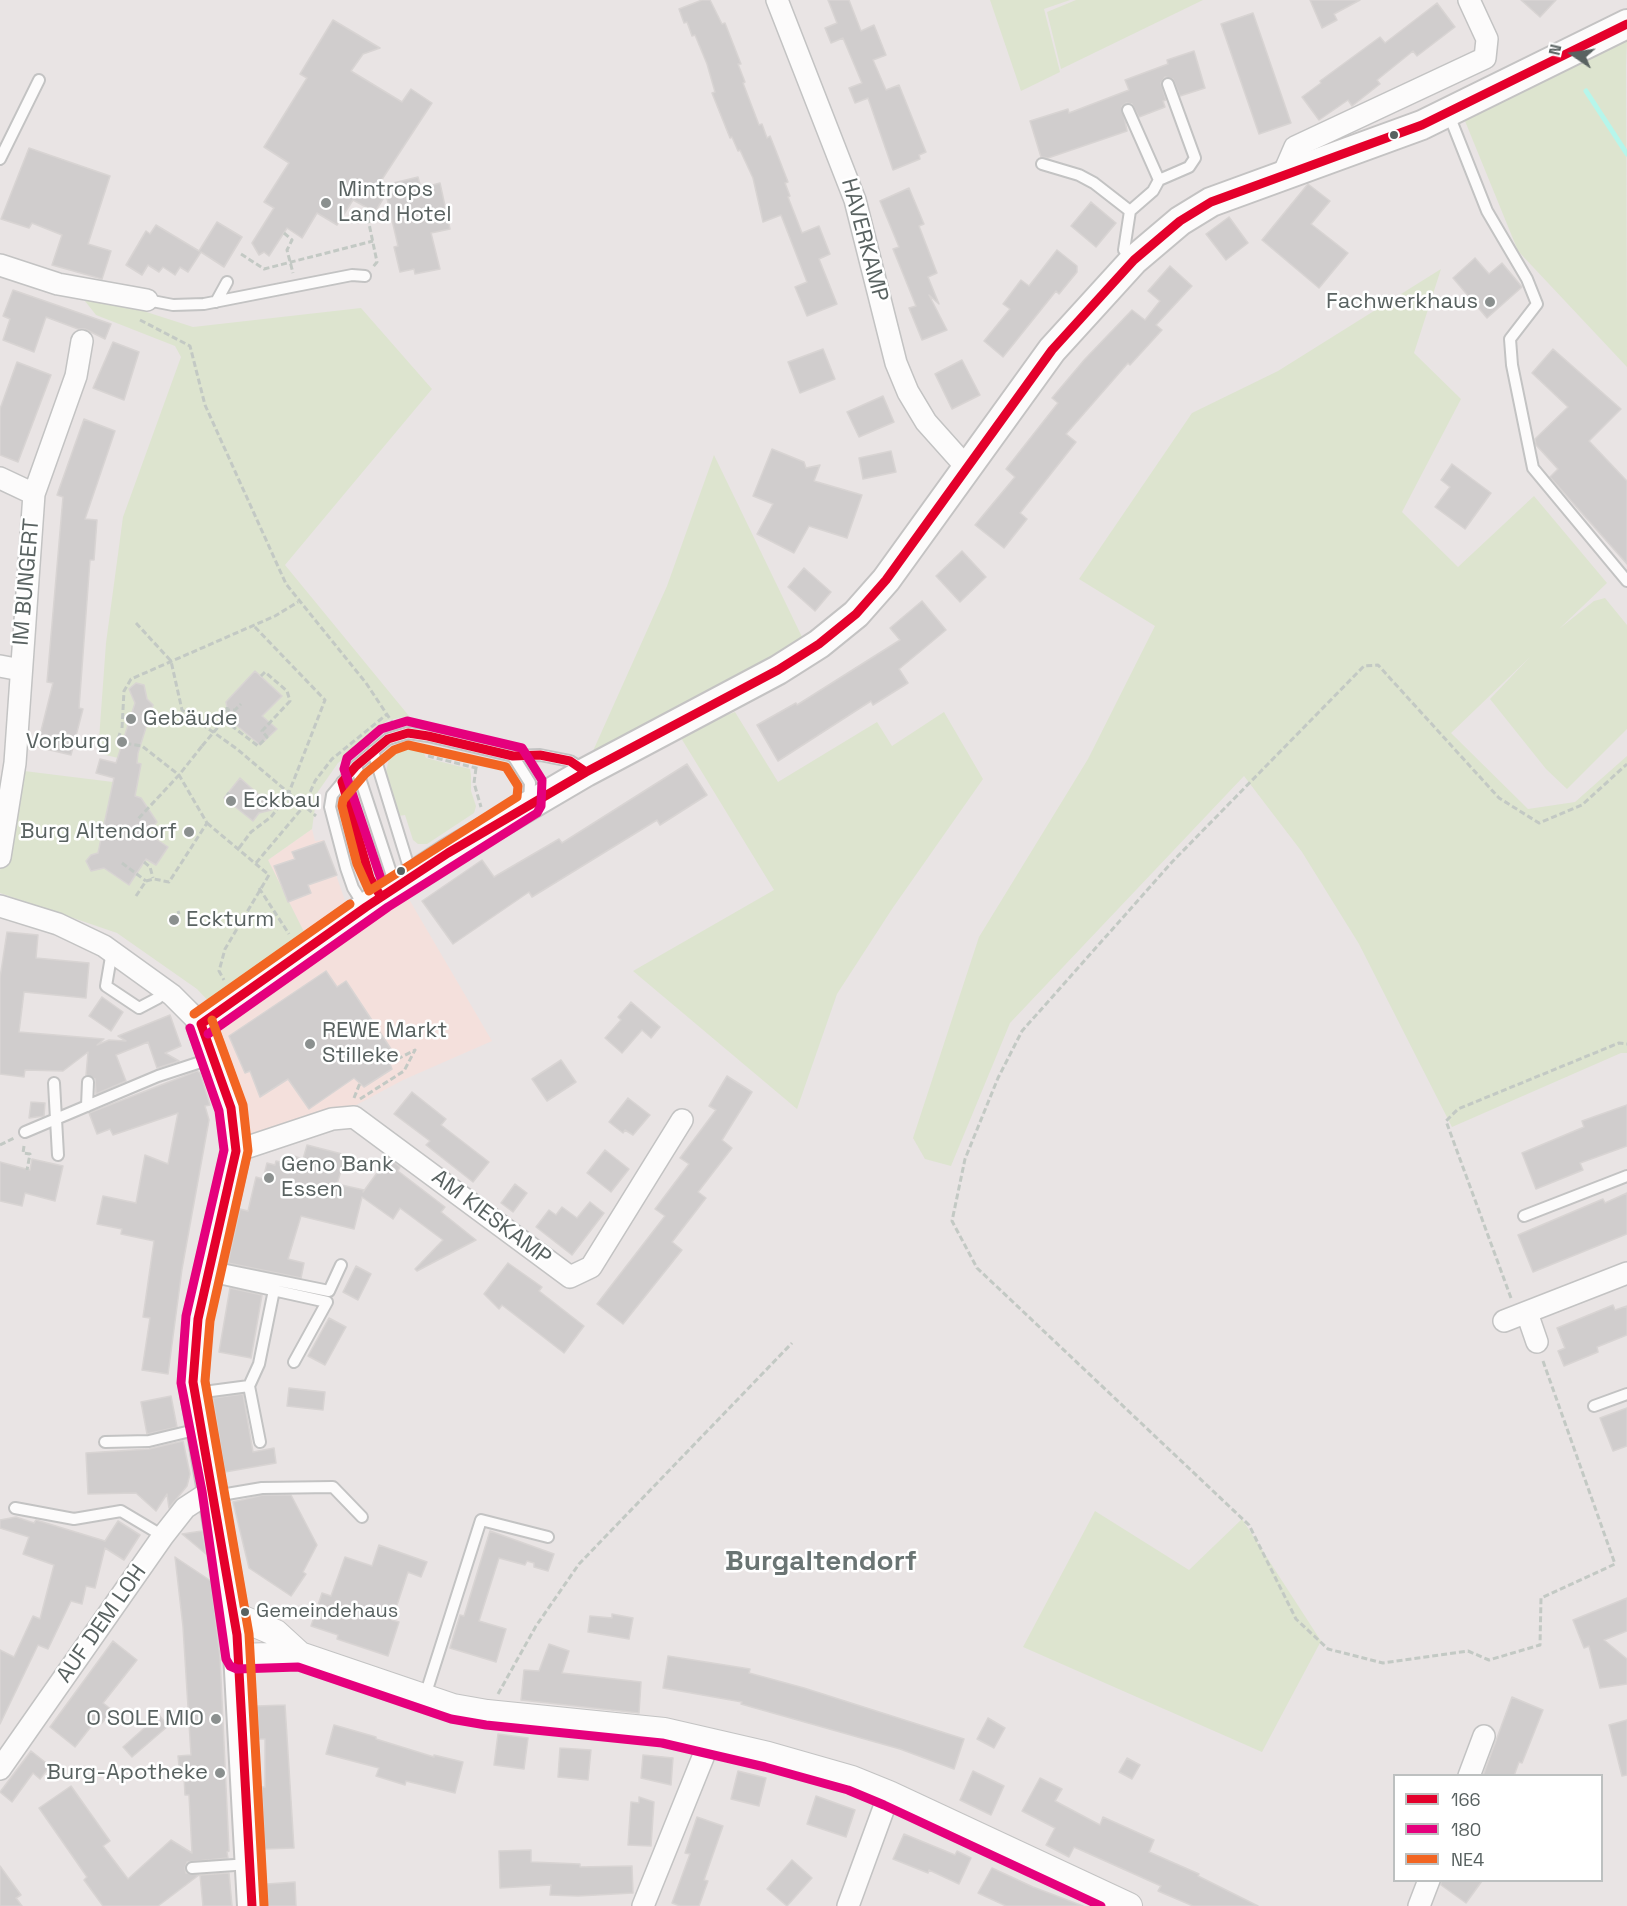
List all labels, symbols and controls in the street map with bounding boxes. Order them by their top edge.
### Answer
north arrow [1543,24,1603,84]
text: N [1544,42,1566,57]
unlabelled marker [1388,129,1400,141]
street label: HAVERKAMP [835,175,893,305]
place label: Mintrops Land Hotel [338,177,452,228]
marker: Mintrops Land Hotel [319,196,333,210]
place label: Fachwerkhaus [1326,289,1478,315]
marker: Fachwerkhaus [1483,295,1497,309]
street label: IM BUNGERT [8,517,46,647]
place label: Gebäude [143,706,238,732]
marker: Gebäude [124,712,138,726]
place label: Vorburg [26,729,110,755]
marker: Vorburg [115,735,129,749]
place label: Eckbau [243,788,320,814]
marker: Eckbau [224,794,238,808]
place label: Burg Altendorf [20,819,177,845]
marker: Burg Altendorf [182,825,196,839]
unlabelled marker [395,865,407,877]
place label: Eckturm [186,907,274,933]
marker: Eckturm [167,913,181,927]
place label: REWE Markt Stilleke [322,1018,447,1070]
marker: REWE Markt Stilleke [303,1037,317,1051]
place label: Geno Bank Essen [281,1152,394,1204]
street label: AM KIESKAMP [426,1165,556,1271]
marker: Geno Bank Essen [262,1171,276,1185]
district label: Burgaltendorf [725,1545,917,1579]
street label: AUF DEM LOH [52,1560,152,1688]
place label: Gemeindehaus [256,1600,398,1624]
marker: Gemeindehaus [239,1606,251,1618]
place label: O SOLE MIO [86,1706,204,1732]
marker: O SOLE MIO [209,1712,223,1726]
place label: Burg-Apotheke [46,1760,208,1786]
marker: Burg-Apotheke [213,1766,227,1780]
legend [1393,1774,1603,1882]
text: 166 [1451,1788,1481,1811]
text: 180 [1451,1818,1481,1841]
text: NE4 [1451,1848,1484,1871]

